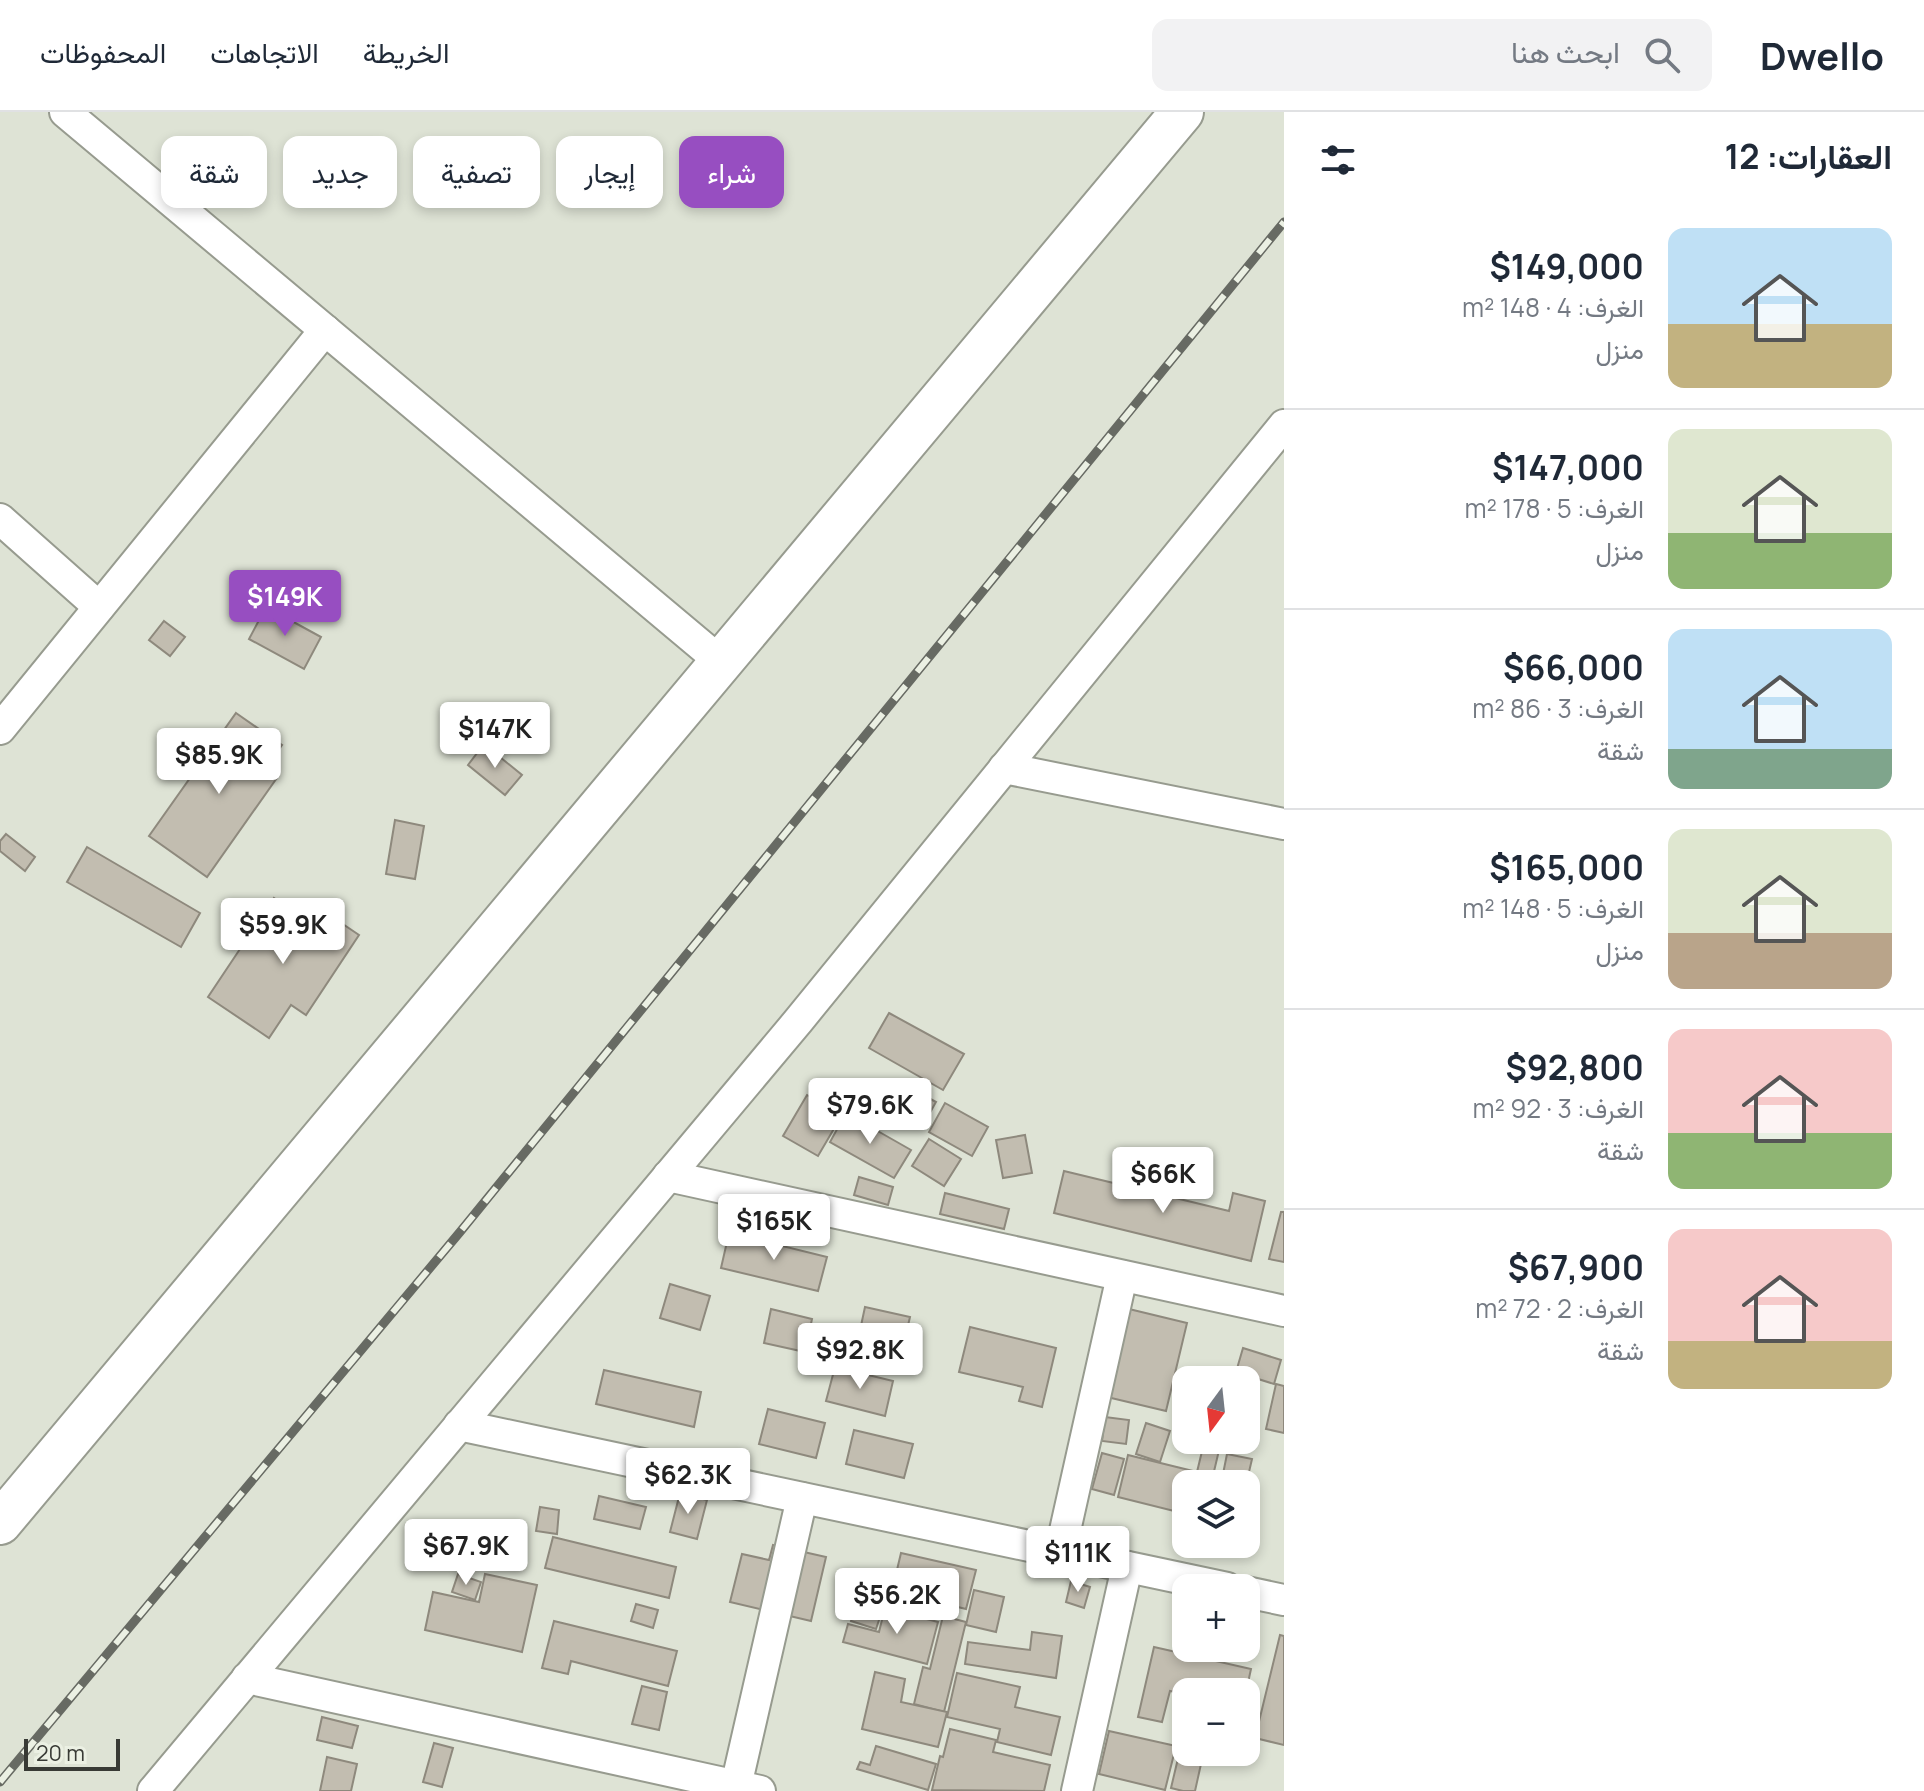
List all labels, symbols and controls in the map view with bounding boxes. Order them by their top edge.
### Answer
search box [1152,19,1712,91]
text: Dwello [1760,29,1884,81]
text: ابحث هنا [1511,31,1620,72]
text: المحفوظات [40,33,166,71]
text: الاتجاهات [210,33,319,71]
text: الخريطة [363,33,449,71]
icon: search [1640,33,1684,77]
text: العقارات: 12 [1724,133,1892,179]
chip: شقة [161,136,267,208]
chip: جديد [283,136,397,208]
chip: تصفية [413,136,540,208]
chip: إيجار [556,136,663,208]
chip: شراء [679,136,784,208]
icon: filters [1316,138,1360,182]
text: $149,000 [1490,243,1644,289]
icon: home [1732,260,1828,356]
text: الغرف: 4 · 148 m² [1462,289,1644,325]
text: منزل [1595,331,1644,367]
text: $147,000 [1492,444,1644,490]
icon: home [1732,461,1828,557]
text: الغرف: 5 · 178 m² [1465,490,1644,526]
text: منزل [1595,532,1644,568]
pin: $149K [229,570,341,638]
text: $149K [247,578,323,614]
text: $66,000 [1503,644,1644,690]
icon: home [1732,661,1828,757]
text: الغرف: 3 · 86 m² [1472,690,1644,726]
pin: $147K [439,702,551,770]
text: $147K [458,710,532,746]
pin: $85.9K [154,728,284,796]
text: شقة [1597,732,1644,768]
text: $85.9K [175,736,263,772]
text: $165,000 [1489,844,1644,890]
icon: home [1732,861,1828,957]
text: الغرف: 5 · 148 m² [1462,890,1644,926]
pin: $59.9K [218,898,348,966]
text: $59.9K [239,906,327,942]
text: منزل [1595,932,1644,968]
text: $92,800 [1505,1044,1644,1090]
icon: home [1732,1061,1828,1157]
pin: $79.6K [805,1078,935,1146]
text: $79.6K [826,1086,914,1122]
text: الغرف: 3 · 92 m² [1473,1090,1644,1126]
text: شقة [1597,1132,1644,1168]
pin: $66K [1116,1147,1210,1215]
text: $66K [1130,1155,1196,1191]
pin: $165K [718,1194,830,1262]
text: $165K [736,1202,812,1238]
text: $67,900 [1508,1244,1644,1290]
icon: home [1732,1261,1828,1357]
text: الغرف: 2 · 72 m² [1475,1290,1644,1326]
pin: $92.8K [795,1323,925,1391]
text: $92.8K [816,1331,904,1367]
text: شقة [1597,1332,1644,1368]
north arrow [1172,1366,1260,1454]
map controls [1172,1366,1260,1766]
pin: $62.3K [623,1448,753,1516]
text: $62.3K [644,1456,732,1492]
button: layers [1172,1470,1260,1558]
pin: $67.9K [401,1519,531,1587]
pin: $111K [1022,1526,1134,1594]
text: $67.9K [423,1527,509,1563]
text: $111K [1044,1534,1112,1570]
pin: $56.2K [832,1568,962,1636]
button: + [1172,1574,1260,1662]
text: $56.2K [853,1576,941,1612]
button: − [1172,1678,1260,1766]
scale bar [24,1735,120,1771]
text: 20 m [36,1738,85,1768]

